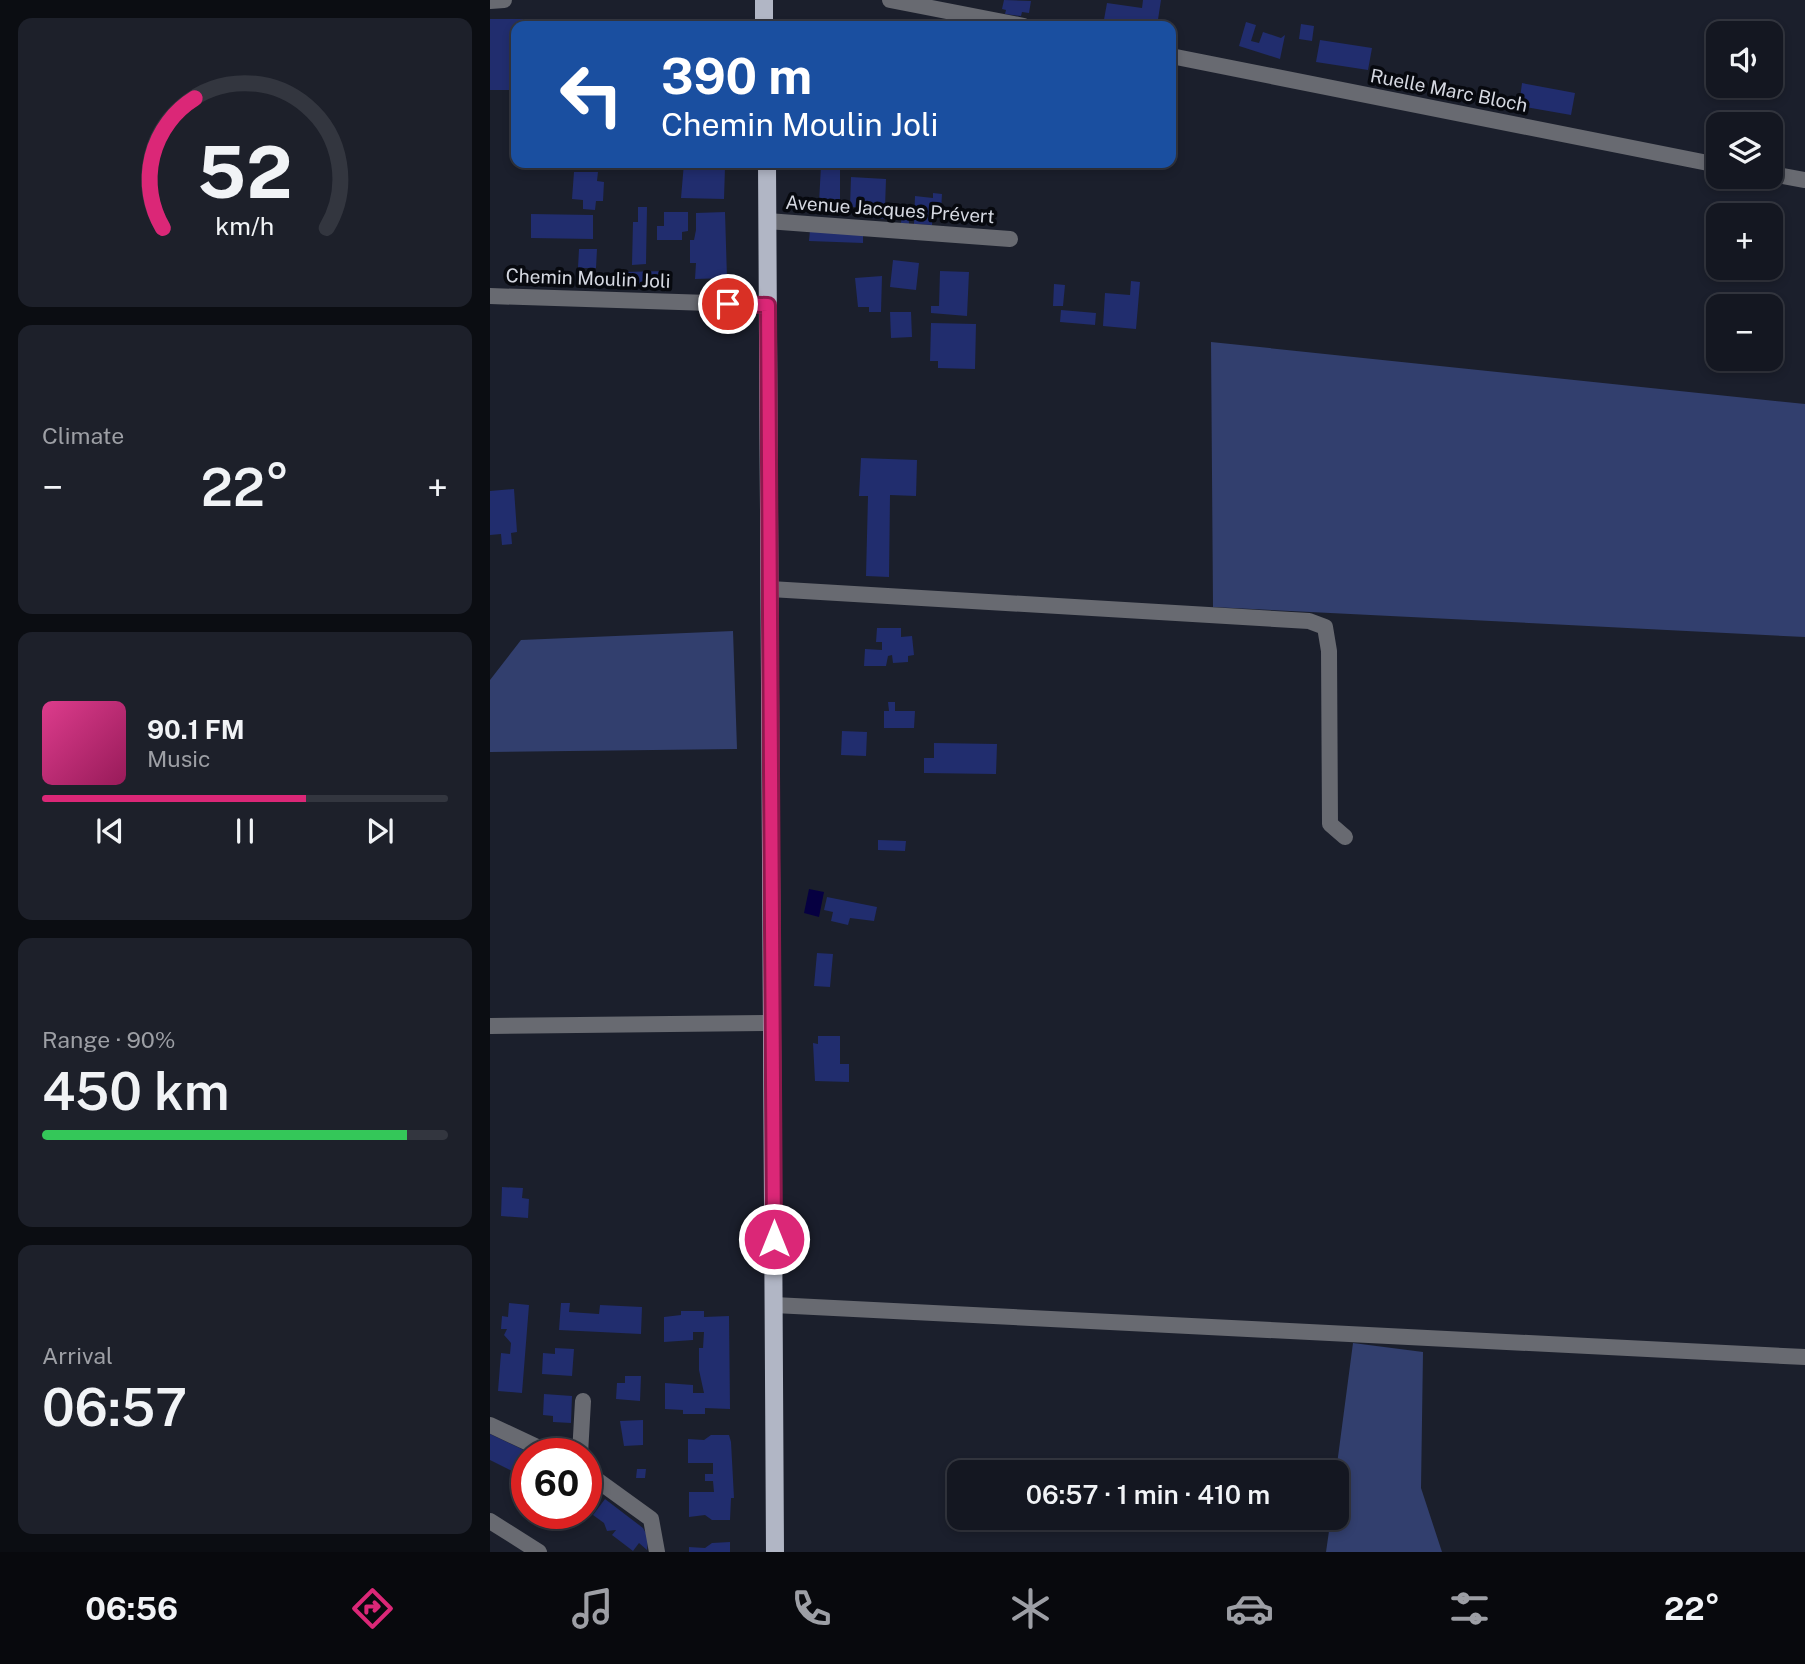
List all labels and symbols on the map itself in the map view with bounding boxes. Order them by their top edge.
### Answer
street label: Ruelle Marc Bloch [1368,64,1530,116]
street label: Avenue Jacques Prévert [785,191,995,227]
street label: Chemin Moulin Joli [505,264,671,292]
pin [698,274,758,334]
position arrow [737,1202,811,1276]
speed limit sign: 60 [511,1438,602,1529]

